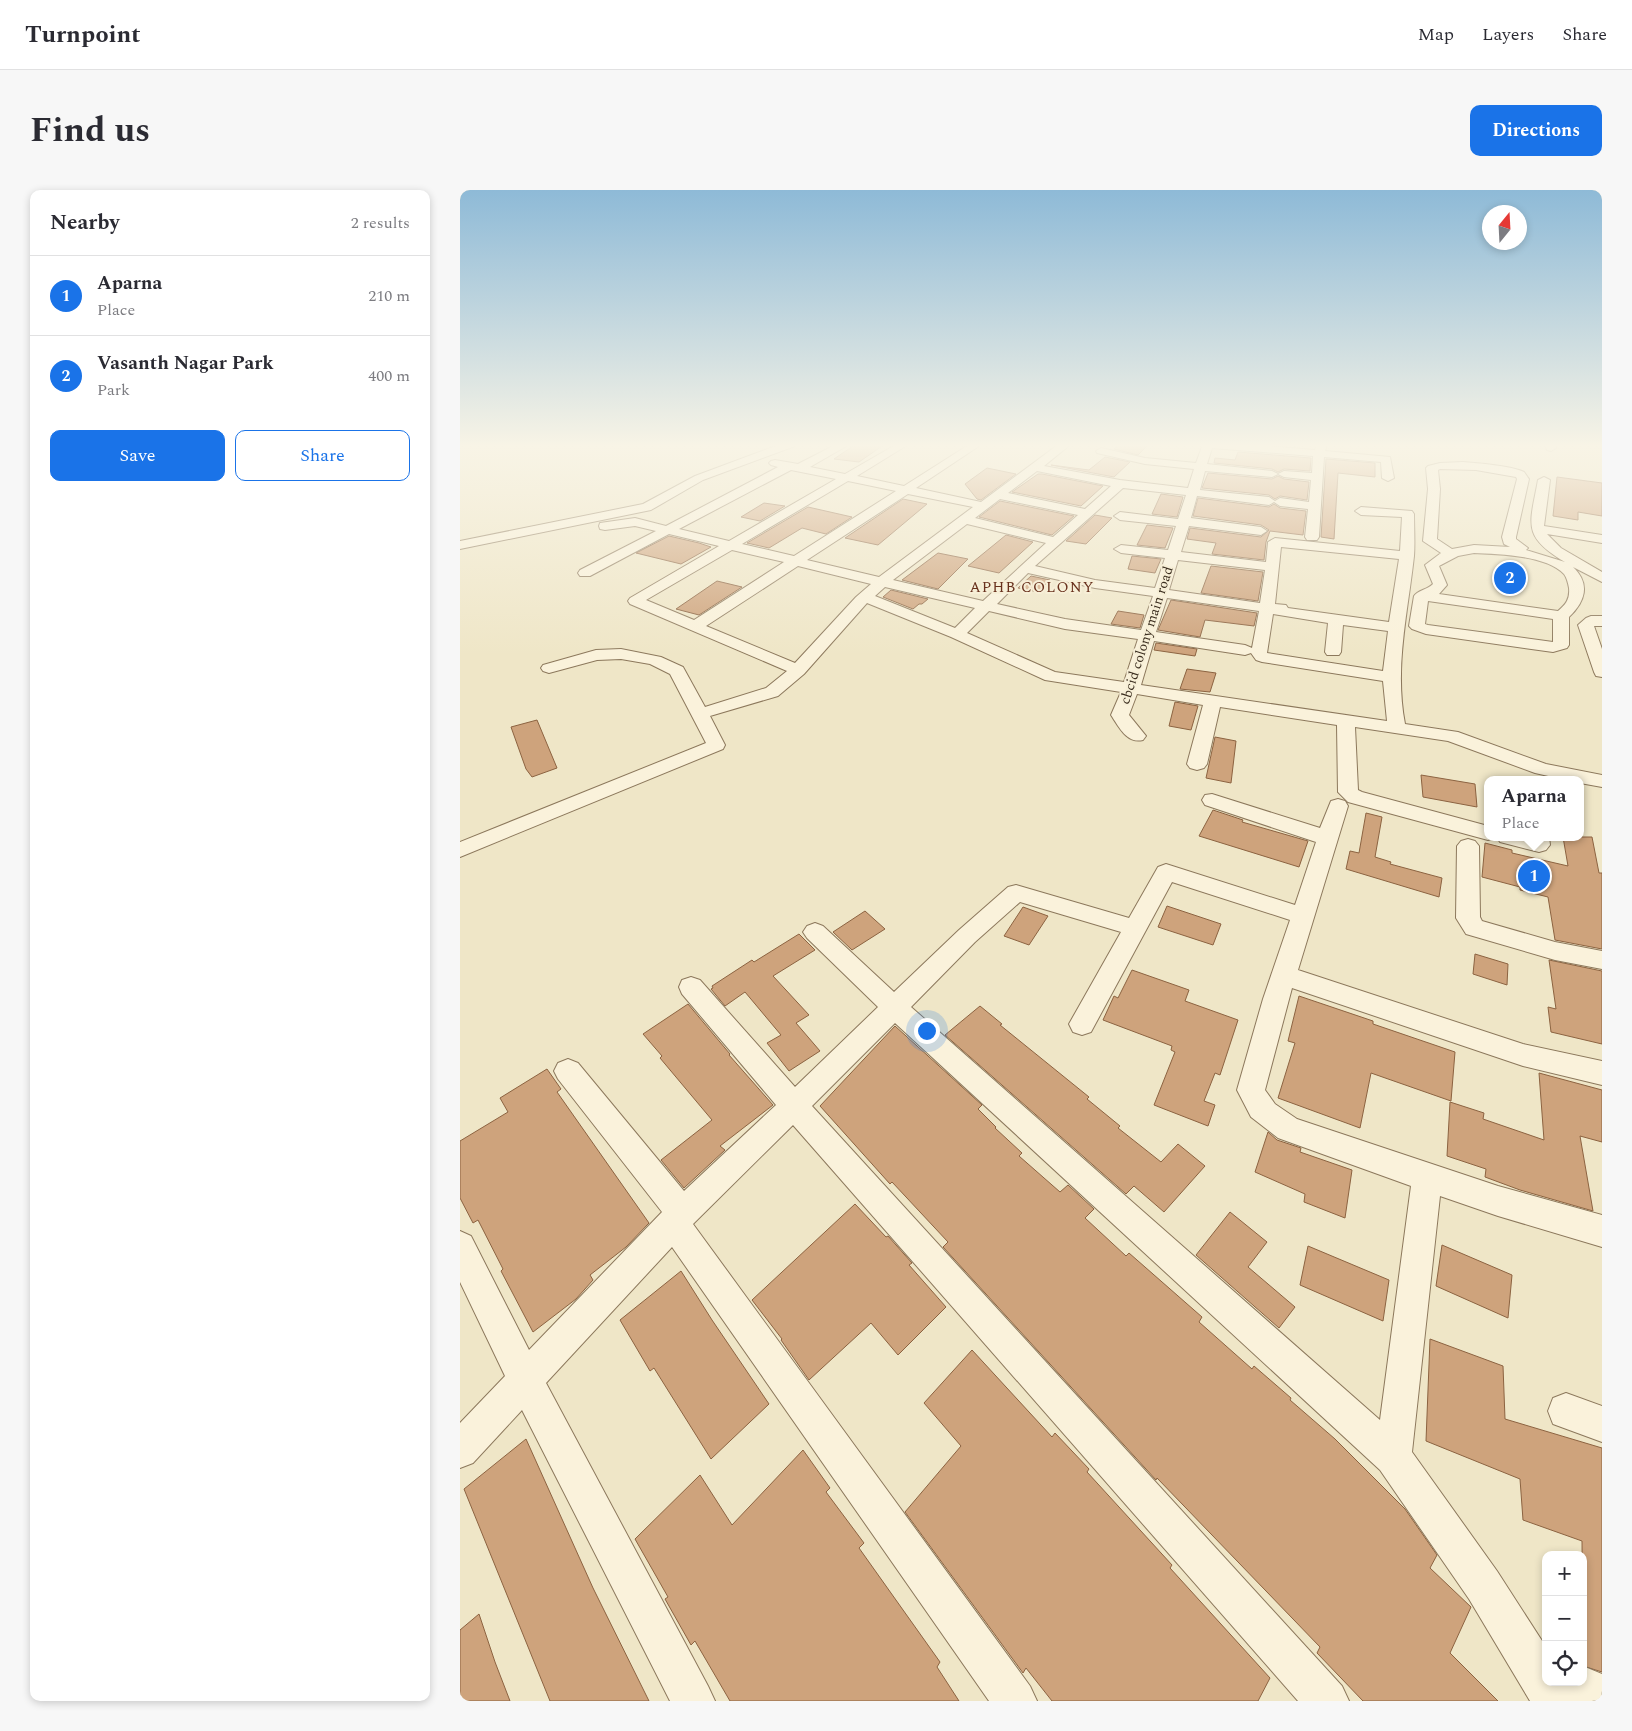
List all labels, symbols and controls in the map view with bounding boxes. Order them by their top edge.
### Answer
text: Turnpoint [25,17,141,53]
text: Map [1418,21,1454,48]
text: Layers [1482,21,1534,48]
text: Share [1562,21,1607,48]
text: Find us [30,104,150,157]
button: Directions [1470,105,1602,156]
north arrow [1482,205,1527,250]
text: Nearby [50,207,120,239]
text: 2 results [351,211,410,235]
text: Aparna [97,269,162,298]
text: 1 [62,284,70,308]
text: 210 m [368,284,410,308]
text: Place [97,298,135,322]
text: Vasanth Nagar Park [97,349,274,378]
text: 2 [62,364,70,388]
text: 400 m [368,364,410,388]
text: Park [97,378,130,402]
button: Save [50,430,225,481]
button: Share [235,430,410,481]
pin: 2 [1494,559,1526,597]
street label: cbcid colony main road [1114,563,1179,707]
district label: APHB COLONY [970,576,1094,599]
popup [1484,776,1584,841]
text: Aparna [1501,782,1567,811]
text: Place [1501,811,1540,835]
pin: 1 [1518,857,1550,895]
your location [914,1018,940,1044]
map controls [1542,1551,1587,1686]
button: + [1542,1551,1587,1596]
button: − [1542,1596,1587,1641]
button: locate [1542,1641,1587,1686]

